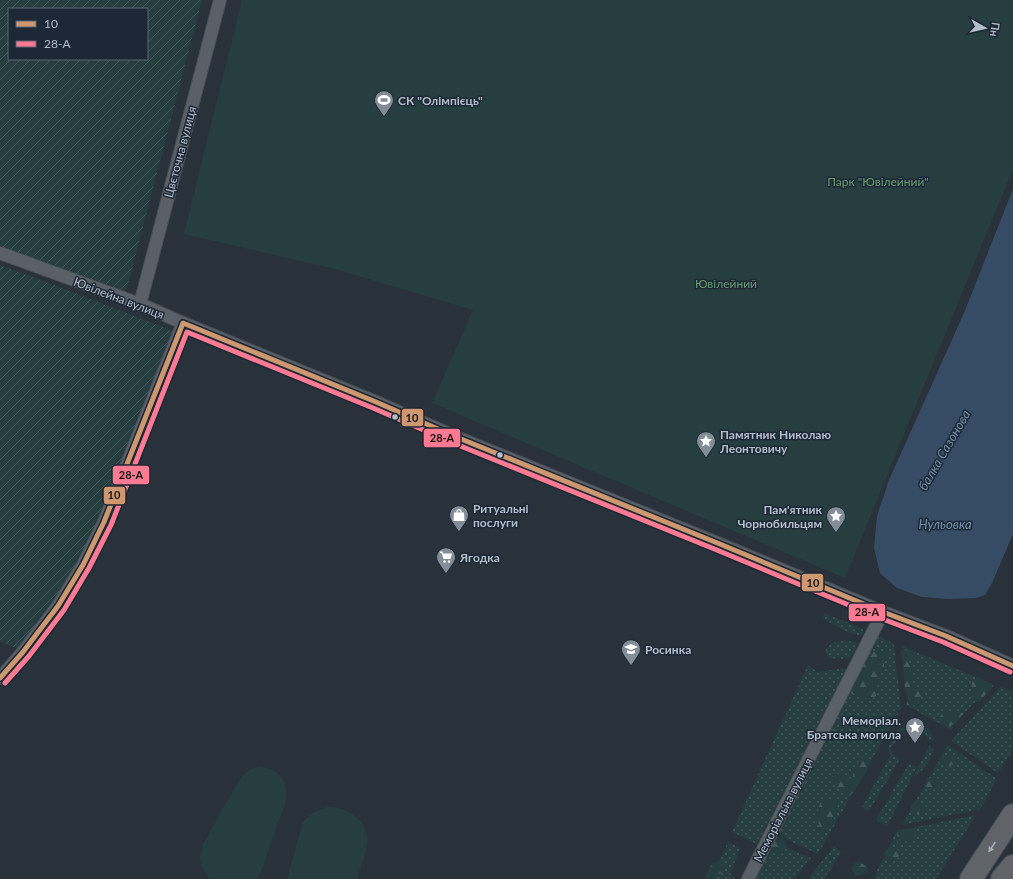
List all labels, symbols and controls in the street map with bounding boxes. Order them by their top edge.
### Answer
legend [8,8,148,60]
north arrow [965,8,1005,48]
text: 10 [44,16,58,31]
text: Пн [988,21,1003,37]
text: 28-А [44,36,71,51]
sports icon: СК "Олімпієць" [373,89,395,117]
place label: СК "Олімпієць" [398,93,483,108]
street label: Цвєточна вулиця [161,105,199,199]
park label: Парк "Ювілейний" [827,174,929,189]
street label: Ювілейна вулиця [72,274,166,322]
park label: Ювілейний [695,276,757,291]
water label: балка Сазонова [915,407,974,493]
line badge: 10 [401,408,424,427]
text: 10 [406,411,419,424]
unlabelled marker [390,412,400,422]
place label: Памятник Николаю Леонтовичу [719,427,831,456]
line badge: 28-А [423,428,461,448]
place icon: Памятник Николаю Леонтовичу [695,430,717,458]
text: 28-А [430,431,455,444]
unlabelled marker [495,450,505,460]
line badge: 28-А [112,465,150,485]
text: 28-А [119,468,144,481]
line badge: 10 [103,486,126,505]
text: 10 [108,488,121,501]
place label: Ритуальні послуги [473,501,529,530]
place label: Пам'ятник Чорнобильцям [737,502,822,531]
shop icon: Ритуальні послуги [448,504,470,532]
place icon: Пам'ятник Чорнобильцям [825,505,847,533]
water label: Нульовка [918,516,972,532]
supermarket icon: Ягодка [435,546,457,574]
place label: Ягодка [459,550,500,565]
line badge: 10 [801,573,824,592]
text: 10 [807,576,820,589]
line badge: 28-А [848,603,886,622]
text: 28-А [855,605,880,618]
school or university icon: Росинка [620,638,642,666]
place label: Росинка [645,642,691,657]
place label: Меморіал. Братська могила [807,713,901,742]
place icon: Меморіал. Братська могила [904,716,926,744]
street label: Меморіальна вулиця [750,755,816,865]
one-way arrow [988,842,996,852]

